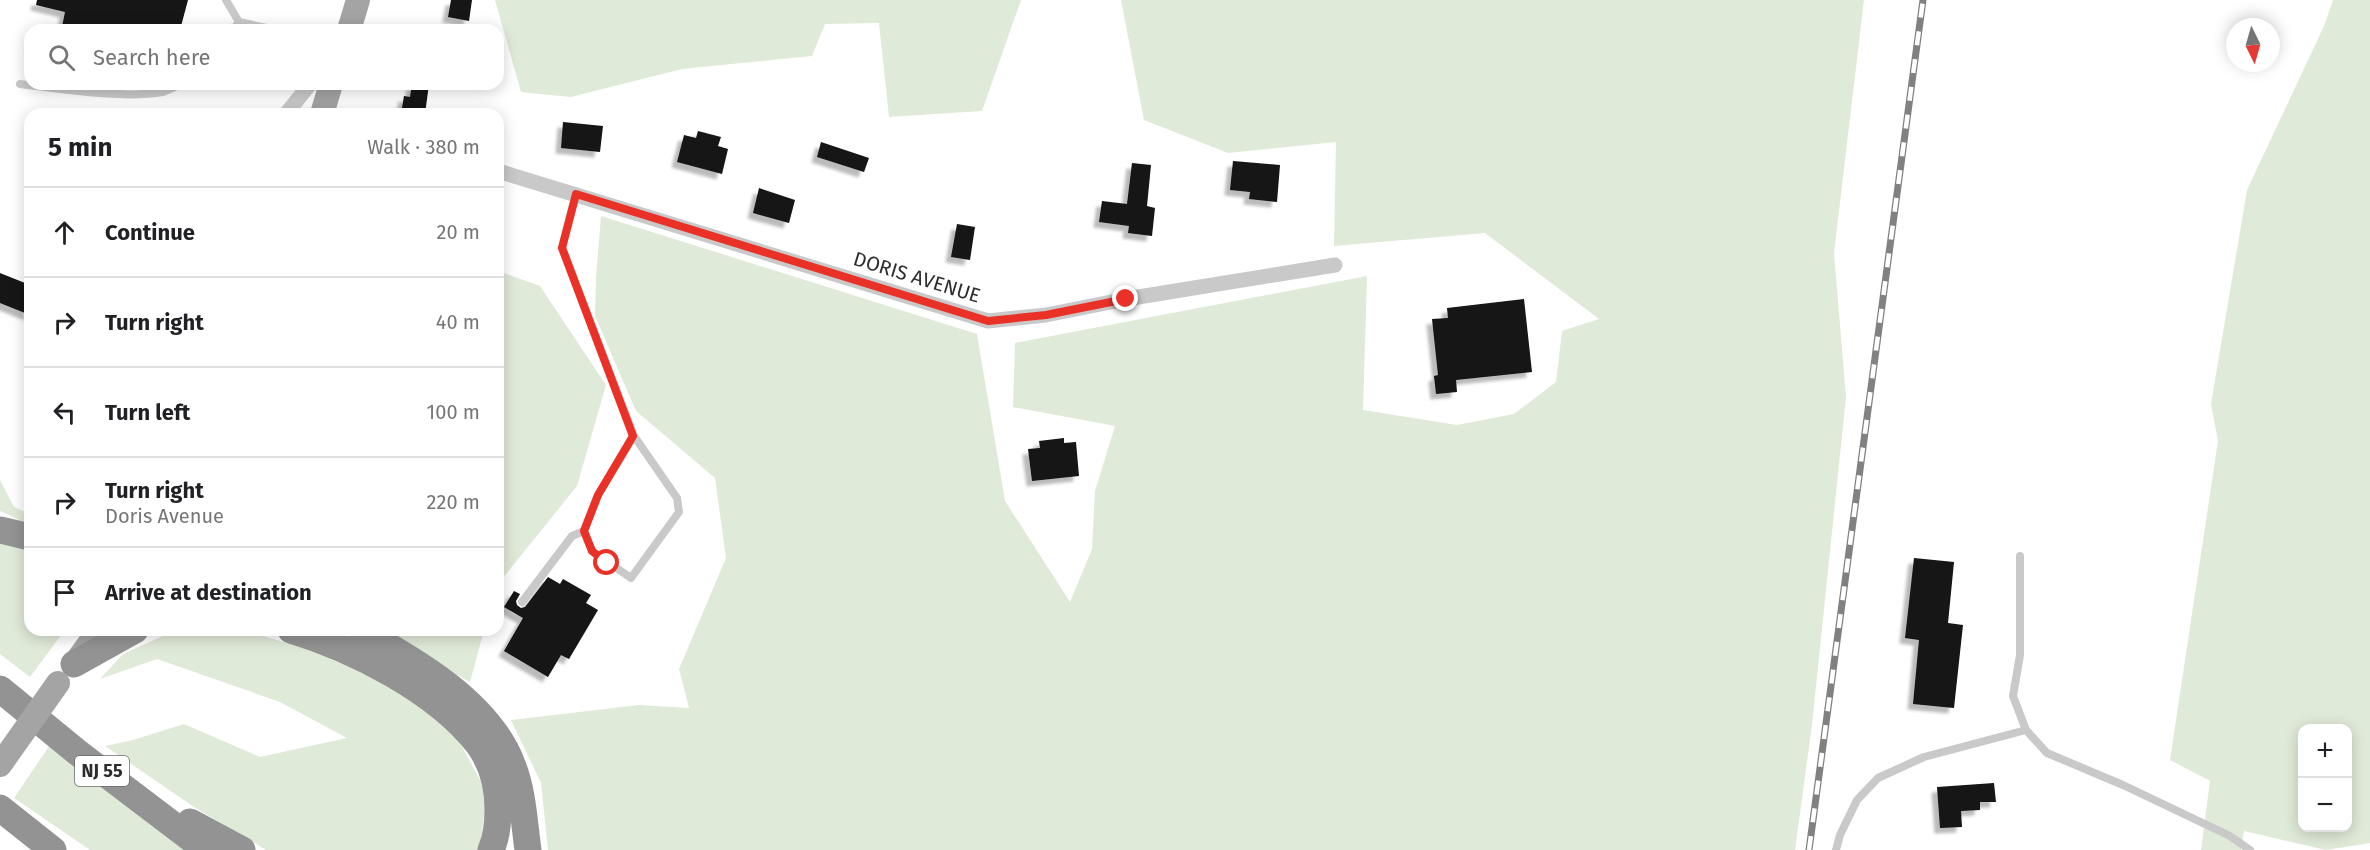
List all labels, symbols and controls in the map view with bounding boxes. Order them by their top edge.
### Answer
north arrow [2226,18,2280,72]
search box [24,24,504,90]
icon: search [45,41,78,74]
text: Search here [93,44,211,71]
text: 5 min [48,132,112,163]
text: Walk · 380 m [367,135,480,159]
icon: ahead [48,216,81,249]
text: Continue [105,219,195,246]
text: 20 m [437,220,480,244]
street label: DORIS AVENUE [851,246,983,308]
route end [1112,285,1138,311]
icon: right [48,306,81,339]
text: Turn right [105,309,204,336]
text: 40 m [436,310,480,334]
icon: left [48,396,81,429]
text: Turn left [105,399,190,426]
text: 100 m [427,400,480,424]
text: Turn right [105,477,204,504]
icon: right [48,486,81,519]
text: 220 m [427,490,480,514]
text: Doris Avenue [105,504,224,528]
route start [593,549,619,575]
icon: arrive [48,576,81,609]
text: Arrive at destination [105,579,312,606]
map controls [2298,724,2352,832]
button: + [2298,724,2352,778]
road number: NJ 55 [75,756,129,786]
button: − [2298,778,2352,832]

